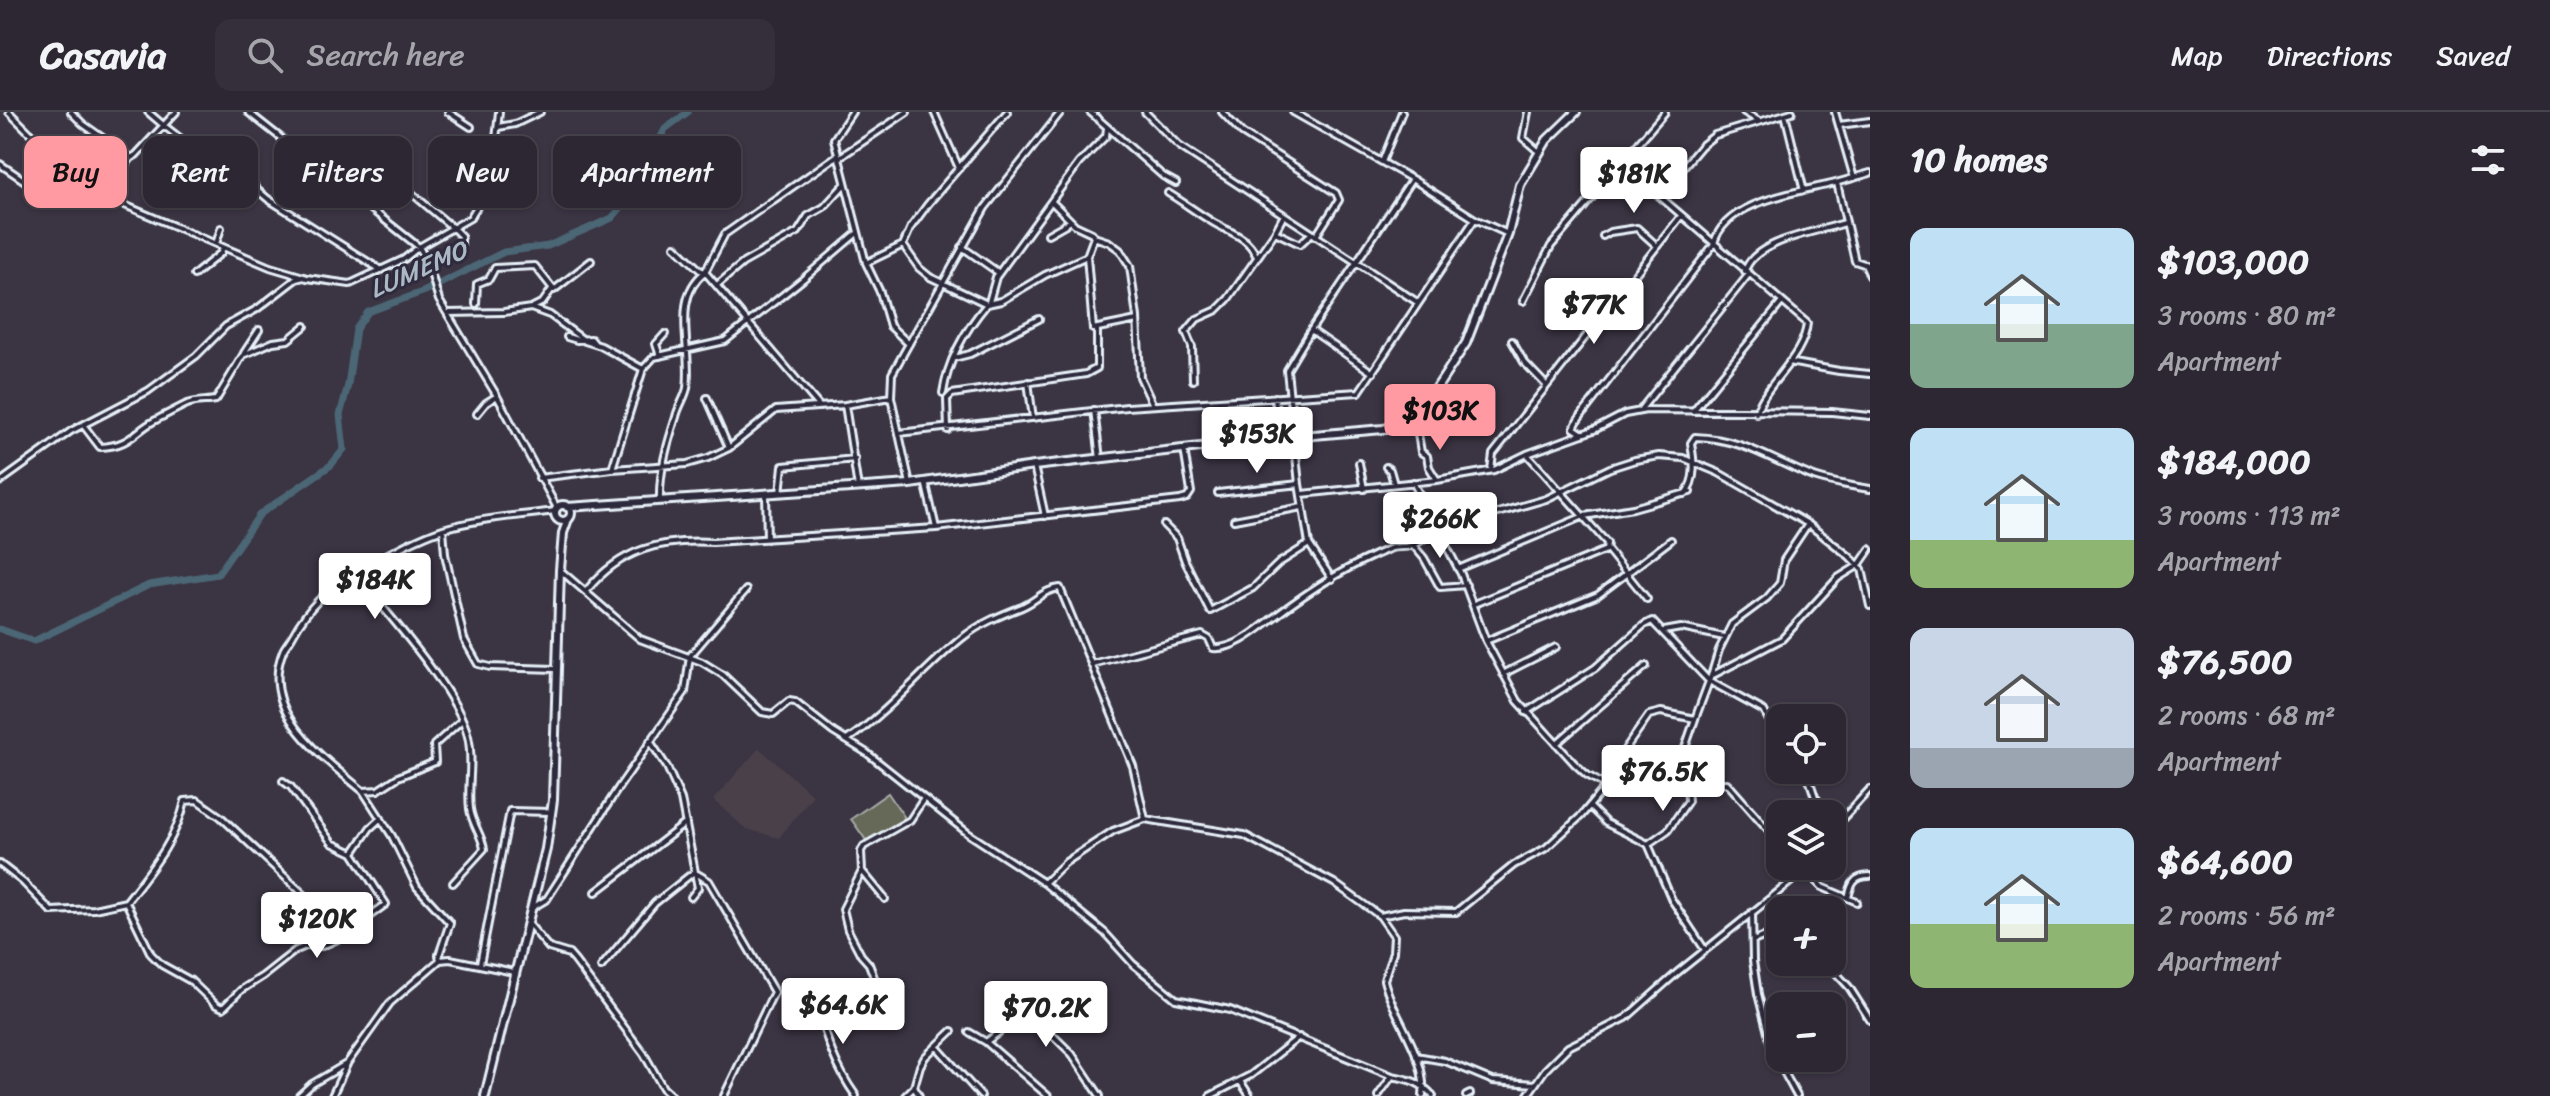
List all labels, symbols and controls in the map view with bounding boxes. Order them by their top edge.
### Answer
search box [215,19,775,91]
text: Casavia [40,22,167,89]
text: Search here [307,28,465,82]
text: Map [2171,31,2223,80]
text: Directions [2267,31,2392,80]
text: Saved [2436,31,2510,80]
icon: search [243,33,287,77]
text: 10 homes [1910,130,2048,190]
chip: Buy [24,136,127,208]
chip: Rent [143,136,258,208]
chip: Filters [274,136,412,208]
chip: New [428,136,537,208]
chip: Apartment [553,136,741,208]
icon: filters [2466,138,2510,182]
pin: $181K [1578,147,1690,215]
text: $181K [1598,150,1670,196]
water label: LUMEMO [361,226,477,311]
text: $103,000 [2158,232,2309,292]
icon: home [1974,260,2070,356]
pin: $77K [1547,278,1641,346]
text: $77K [1563,281,1626,327]
text: 3 rooms · 80 m² [2158,292,2336,338]
text: Apartment [2158,338,2281,384]
pin: $103K [1384,384,1496,452]
text: $103K [1402,387,1478,433]
pin: $153K [1201,407,1313,475]
text: $153K [1220,410,1294,456]
text: $184,000 [2158,432,2311,492]
icon: home [1974,460,2070,556]
pin: $266K [1384,492,1496,560]
text: 3 rooms · 113 m² [2158,492,2341,538]
text: $266K [1401,495,1479,541]
text: Apartment [2158,538,2281,584]
pin: $184K [319,553,431,621]
text: $184K [337,556,413,602]
text: $76,500 [2158,632,2293,692]
icon: home [1974,660,2070,756]
text: 2 rooms · 68 m² [2158,692,2335,738]
map controls [1766,704,1846,1072]
button: locate [1766,704,1846,784]
text: Apartment [2158,738,2281,784]
pin: $76.5K [1598,745,1728,813]
text: $76.5K [1620,748,1706,794]
button: layers [1766,800,1846,880]
text: $64,600 [2158,832,2293,892]
icon: home [1974,860,2070,956]
pin: $120K [261,892,373,960]
text: 2 rooms · 56 m² [2158,892,2336,938]
text: $120K [279,895,355,941]
button: + [1766,896,1846,976]
text: Apartment [2158,938,2281,984]
pin: $64.6K [778,978,908,1046]
text: $64.6K [800,981,886,1027]
pin: $70.2K [981,981,1111,1049]
text: $70.2K [1002,984,1090,1030]
button: − [1766,992,1846,1072]

